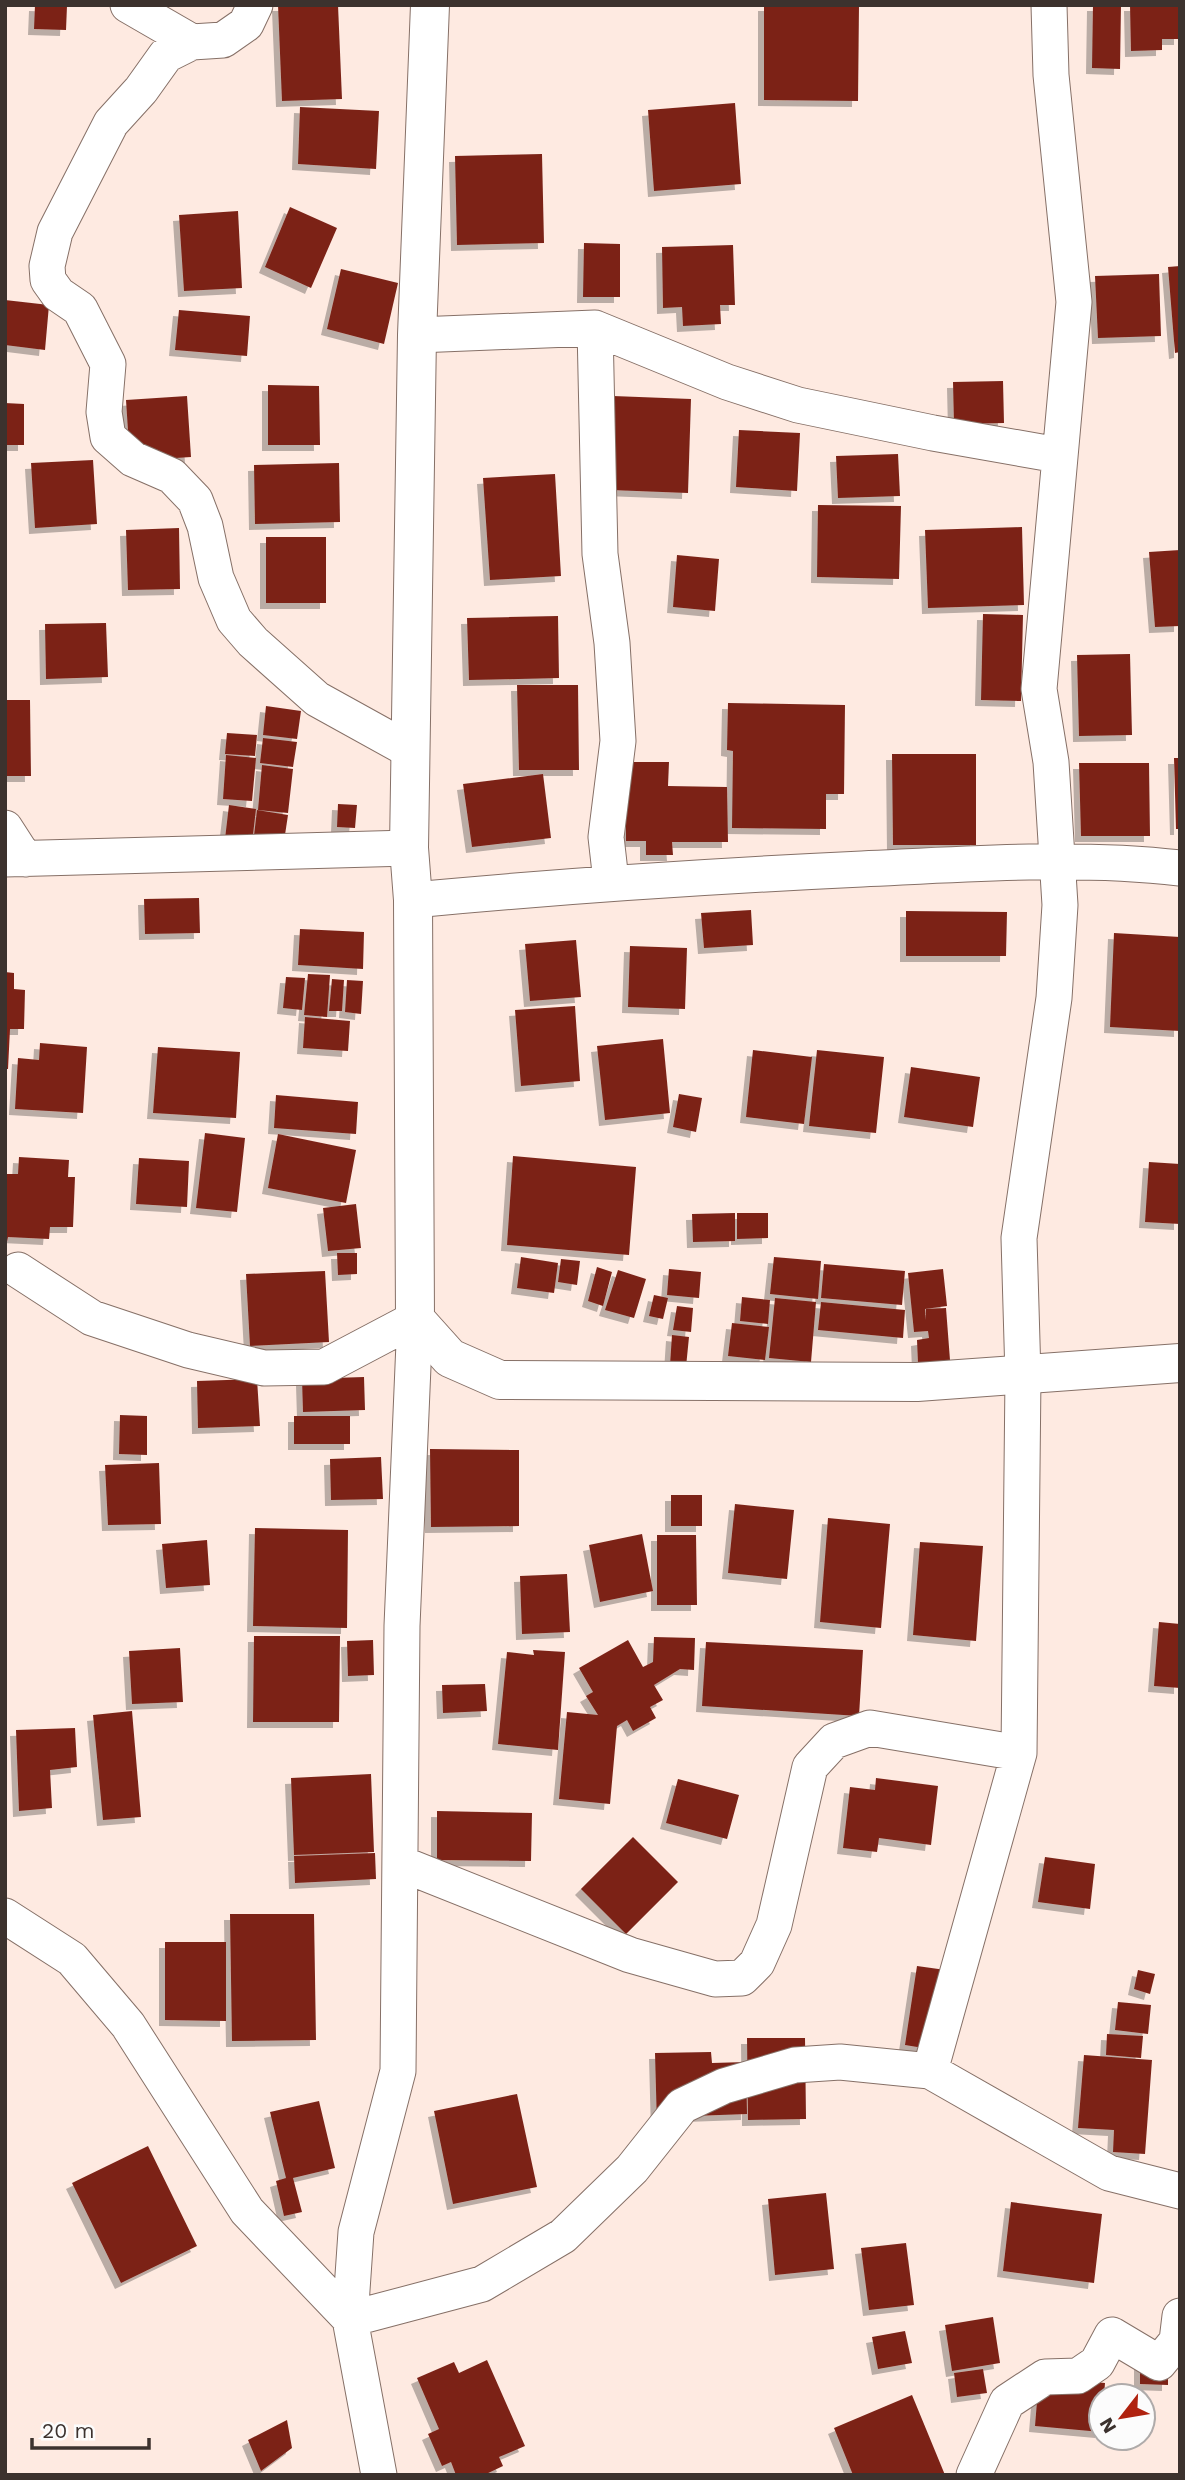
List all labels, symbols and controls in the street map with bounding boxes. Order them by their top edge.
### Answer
north arrow [1087,2382,1157,2452]
scale bar [32,2406,149,2450]
text: N [1094,2414,1121,2437]
text: 20 m [42,2418,94,2443]

